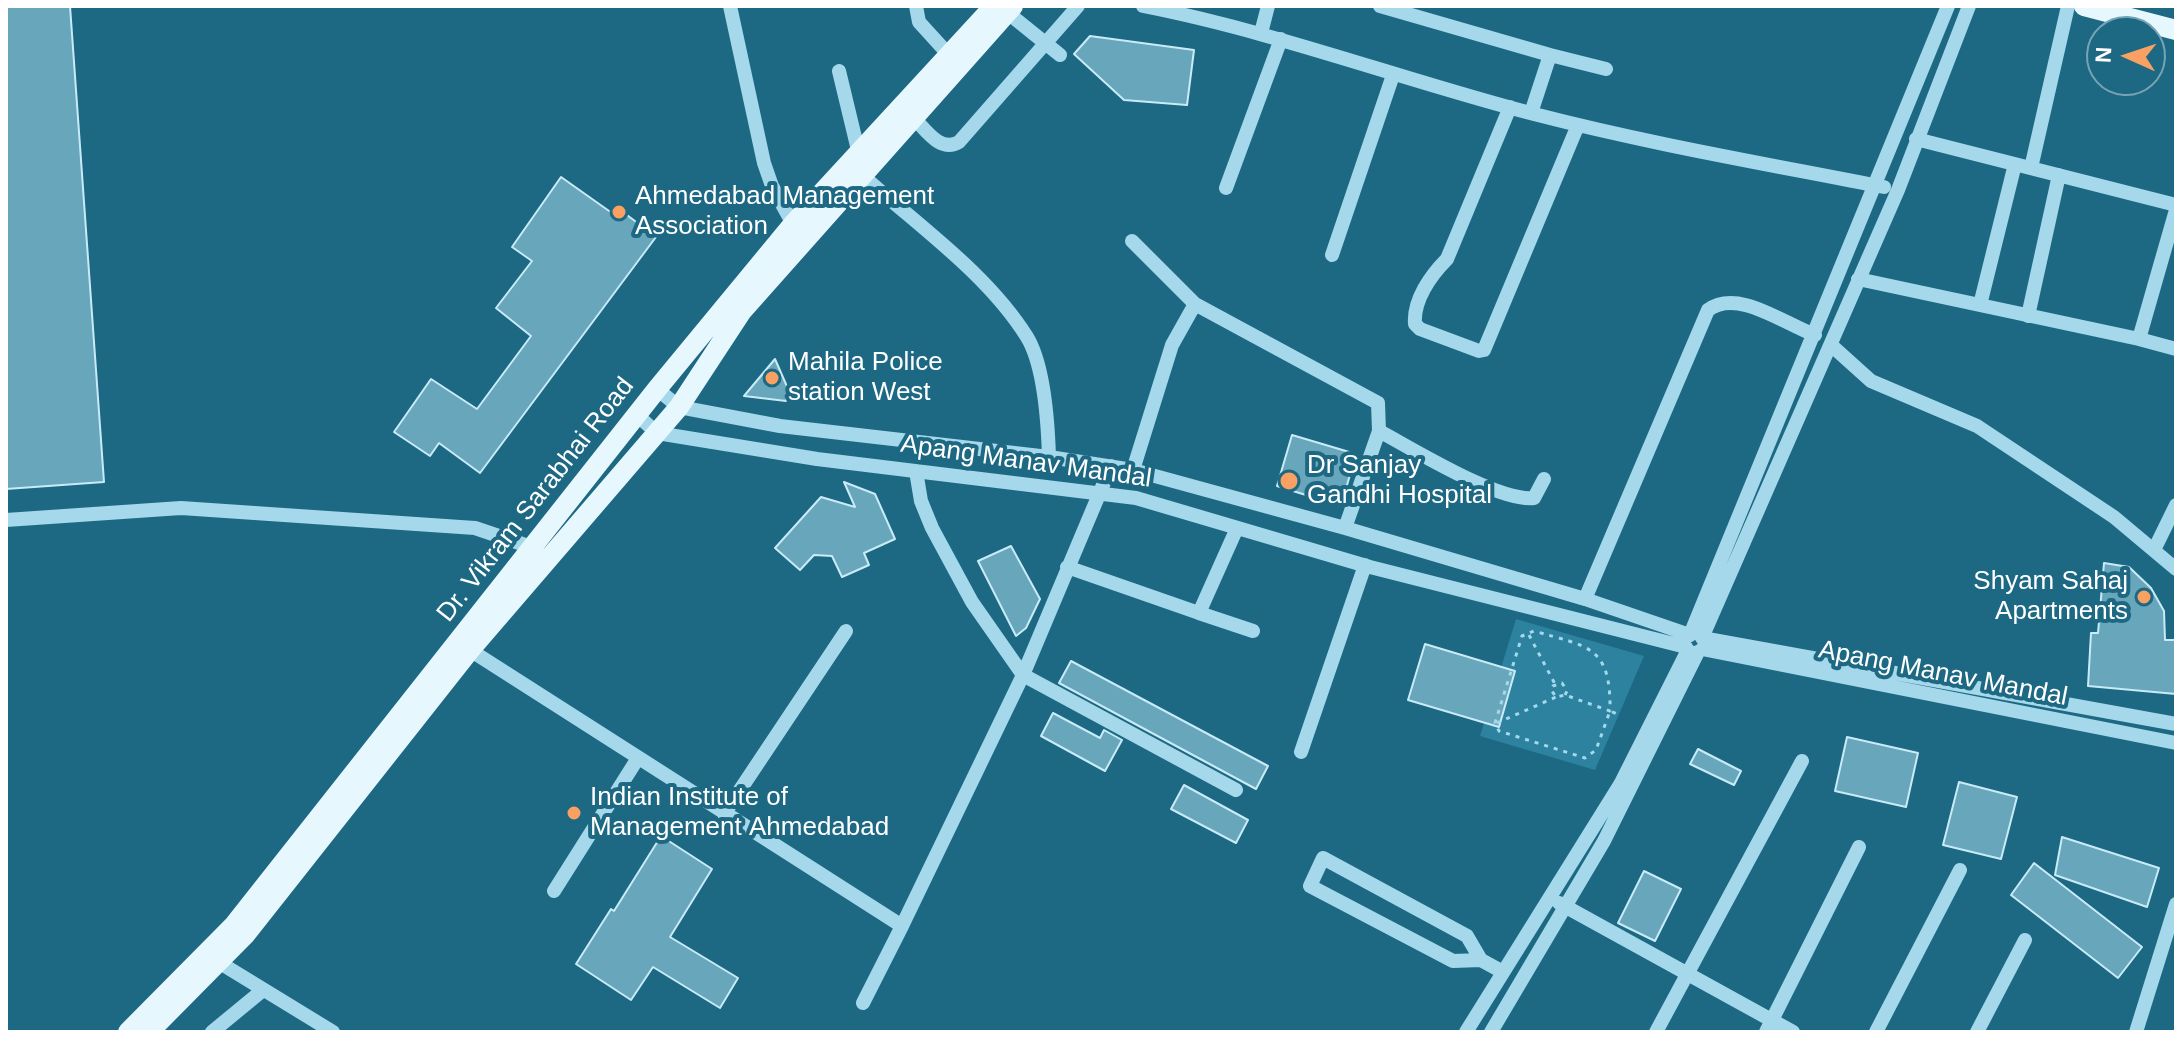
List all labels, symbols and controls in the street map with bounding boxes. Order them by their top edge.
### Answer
north arrow [2086,16,2166,96]
text: N [2091,46,2116,63]
place label: Ahmedabad Management Association [635,181,934,242]
marker: Ahmedabad Management Association [610,203,628,221]
place label: Mahila Police station West [788,347,943,408]
marker: Mahila Police station West [763,369,781,387]
street label: Dr. Vikram Sarabhai Road [431,372,641,628]
street label: Apang Manav Mandal [899,429,1153,495]
place label: Dr Sanjay Gandhi Hospital [1307,450,1492,512]
marker: Dr Sanjay Gandhi Hospital [1278,470,1300,492]
place label: Shyam Sahaj Apartments [1973,566,2128,628]
marker: Shyam Sahaj Apartments [2135,588,2153,606]
street label: Apang Manav Mandal [1816,635,2070,713]
place label: Indian Institute of Management Ahmedabad [590,782,889,844]
marker: Indian Institute of Management Ahmedabad [565,804,583,822]

